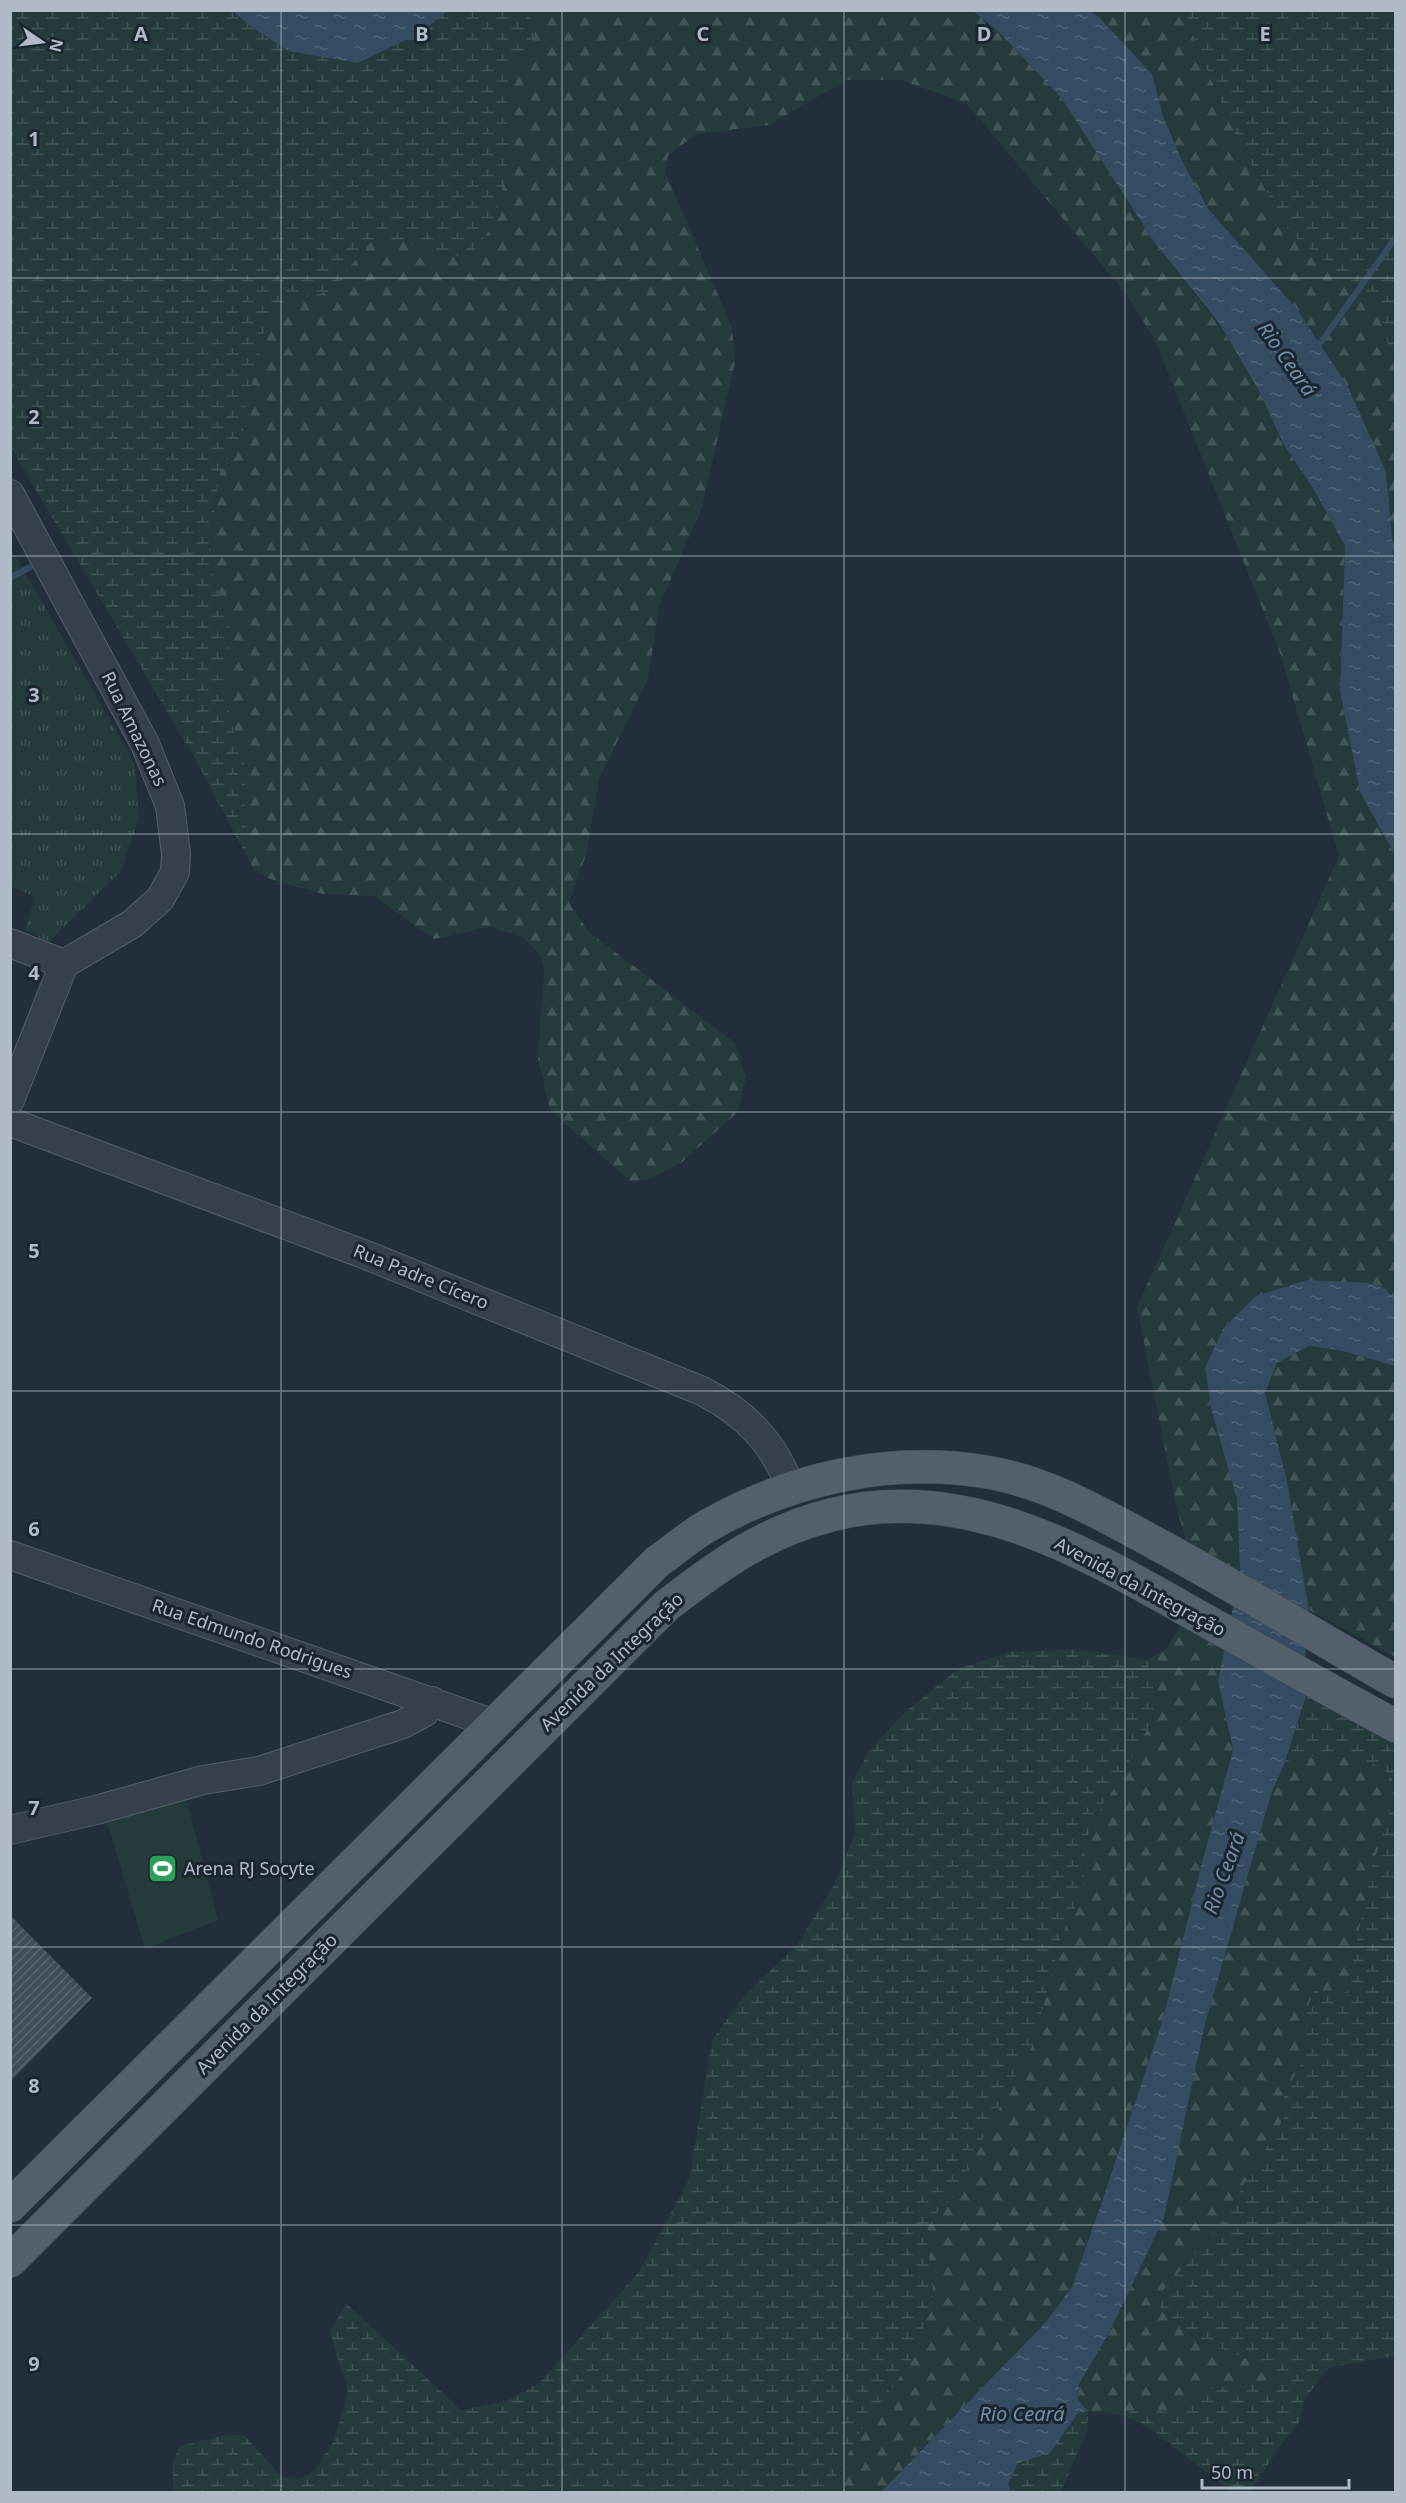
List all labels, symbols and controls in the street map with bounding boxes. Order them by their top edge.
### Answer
north arrow [12,12,72,72]
text: A [134,20,148,47]
text: B [415,20,429,47]
text: C [697,20,710,47]
text: D [977,20,991,47]
text: E [1259,20,1271,47]
text: N [44,37,69,55]
text: 1 [28,125,40,152]
water label: Rio Ceará [1252,316,1323,401]
text: 2 [28,403,40,430]
street label: Rua Amazonas [97,667,173,790]
text: 3 [28,681,40,708]
text: 4 [28,959,40,986]
text: 5 [28,1237,40,1264]
street label: Rua Padre Cícero [350,1238,493,1314]
text: 6 [28,1515,40,1542]
street label: Avenida da Integração [1051,1531,1230,1641]
street label: Avenida da Integração [535,1587,688,1736]
street label: Rua Edmundo Rodrigues [149,1593,356,1684]
text: 7 [28,1794,40,1821]
water label: Rio Ceará [1196,1828,1251,1917]
sports icon: Arena RJ Socyte [147,1853,179,1885]
place label: Arena RJ Socyte [184,1856,315,1880]
street label: Avenida da Integração [191,1928,342,2079]
text: 8 [28,2072,40,2099]
text: 9 [28,2350,40,2377]
water label: Rio Ceará [979,2400,1065,2427]
scale bar [1202,2452,1349,2490]
text: 50 m [1211,2460,1253,2484]

